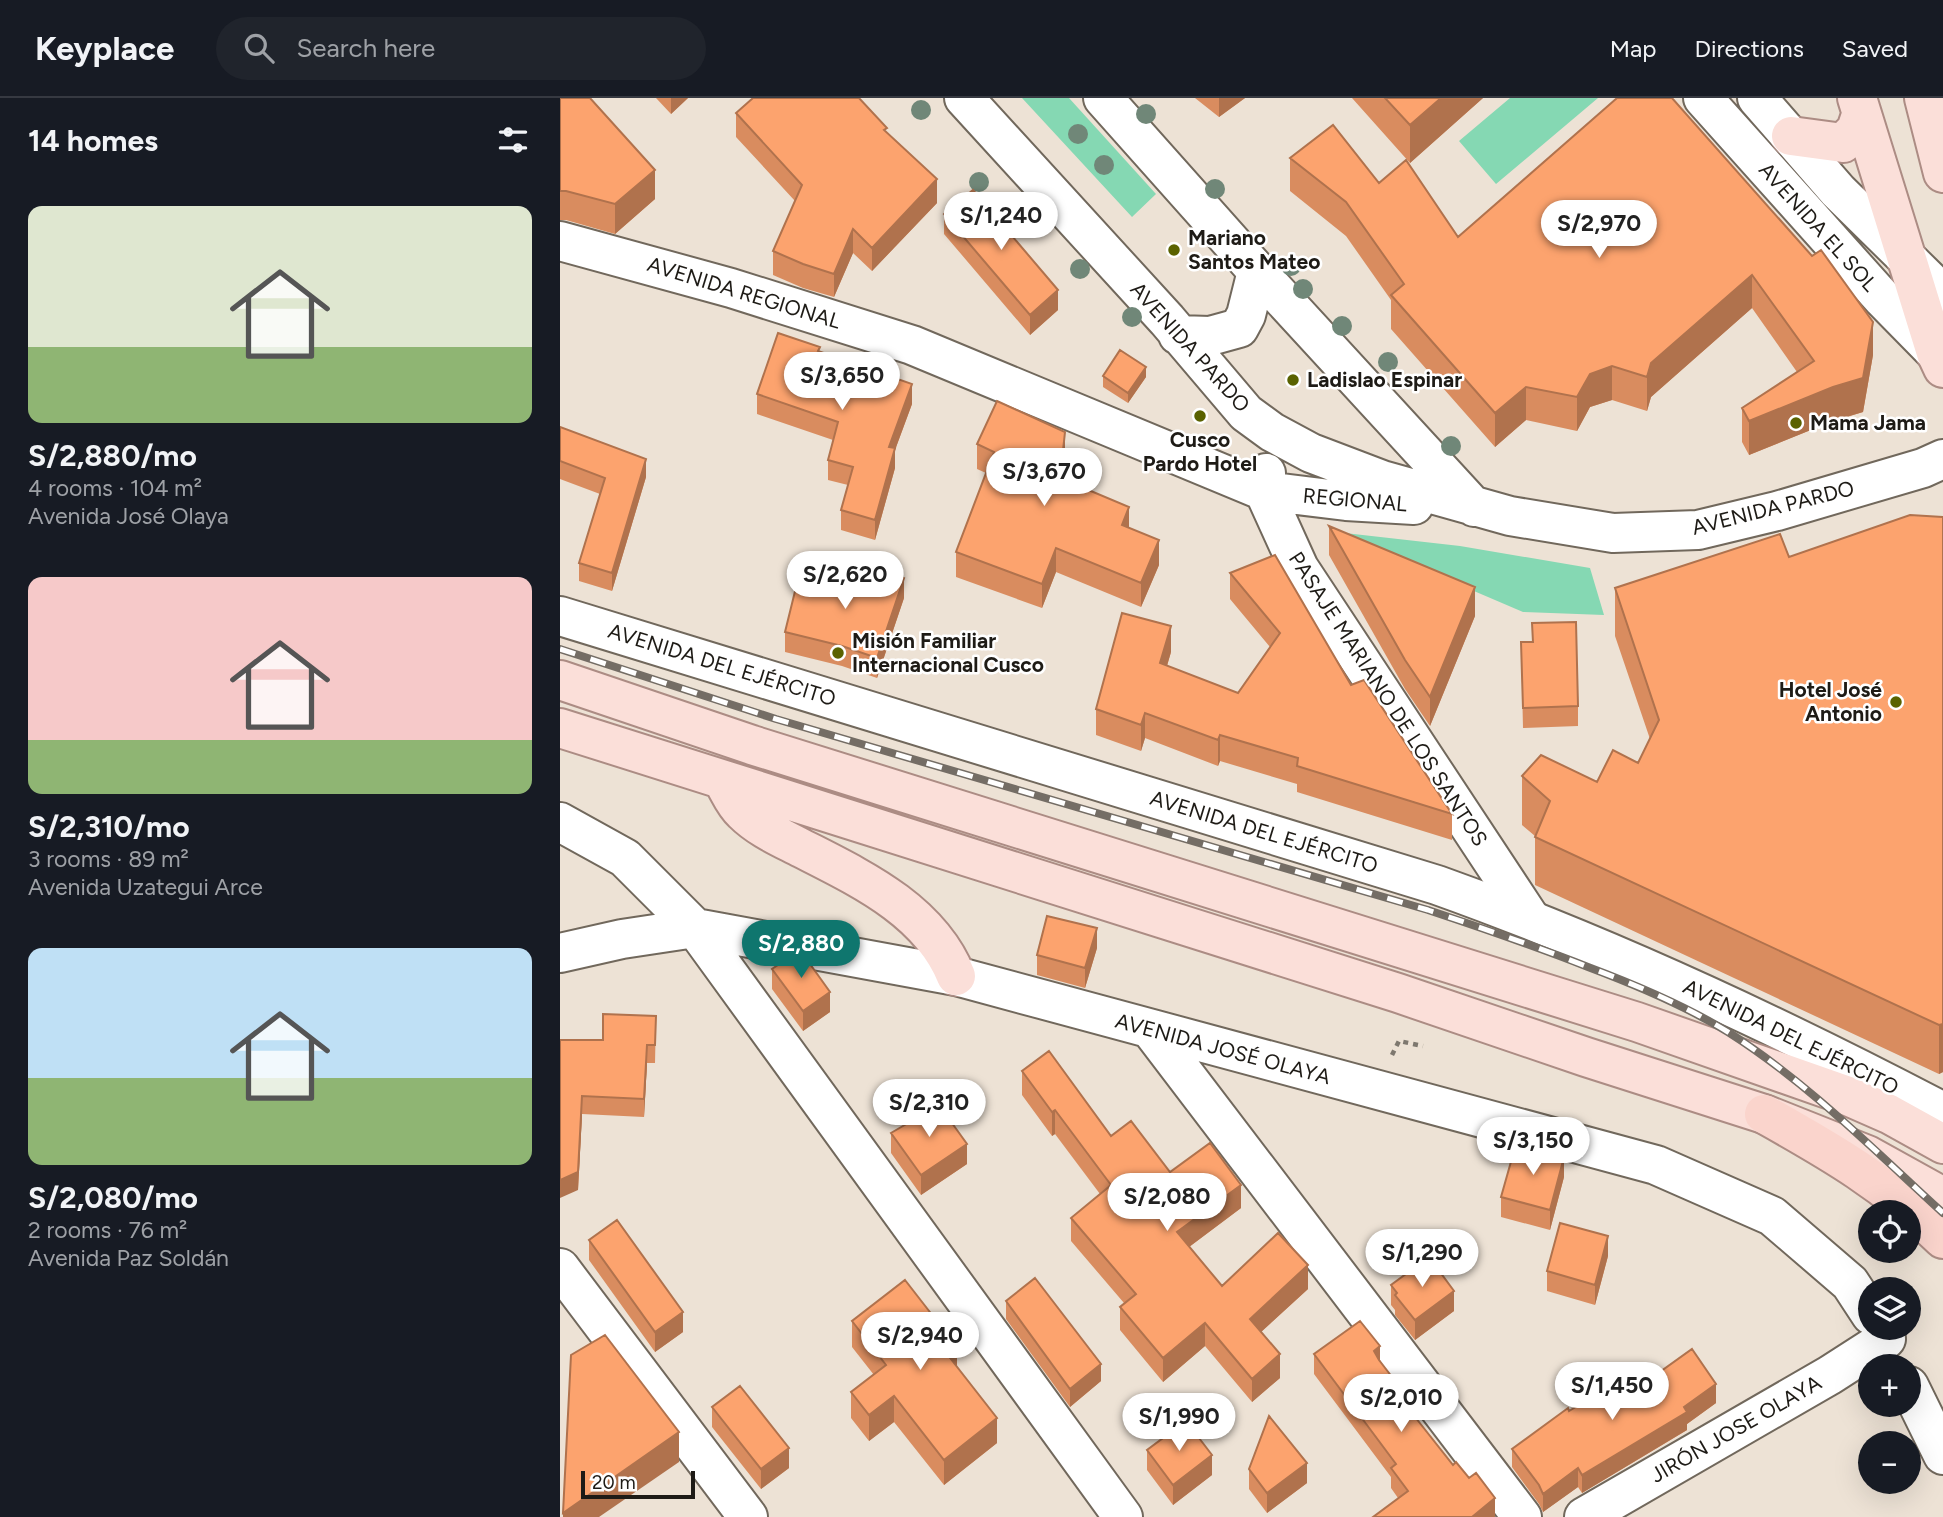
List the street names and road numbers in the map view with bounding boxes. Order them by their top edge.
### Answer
street label: AVENIDA EL SOL [1754,157,1883,296]
street label: AVENIDA REGIONAL [645,251,844,334]
street label: AVENIDA PARDO [1125,276,1255,417]
street label: AVENIDA PARDO [1689,475,1857,540]
street label: REGIONAL [1302,482,1408,517]
street label: PASAJE MARIANO DE LOS SANTOS [1284,547,1493,851]
street label: AVENIDA DEL EJÉRCITO [605,618,839,711]
street label: AVENIDA DEL EJÉRCITO [1147,785,1381,878]
street label: AVENIDA DEL EJÉRCITO [1679,973,1903,1100]
street label: AVENIDA JOSÉ OLAYA [1113,1008,1334,1089]
street label: JIRÓN JOSE OLAYA [1646,1369,1826,1488]

